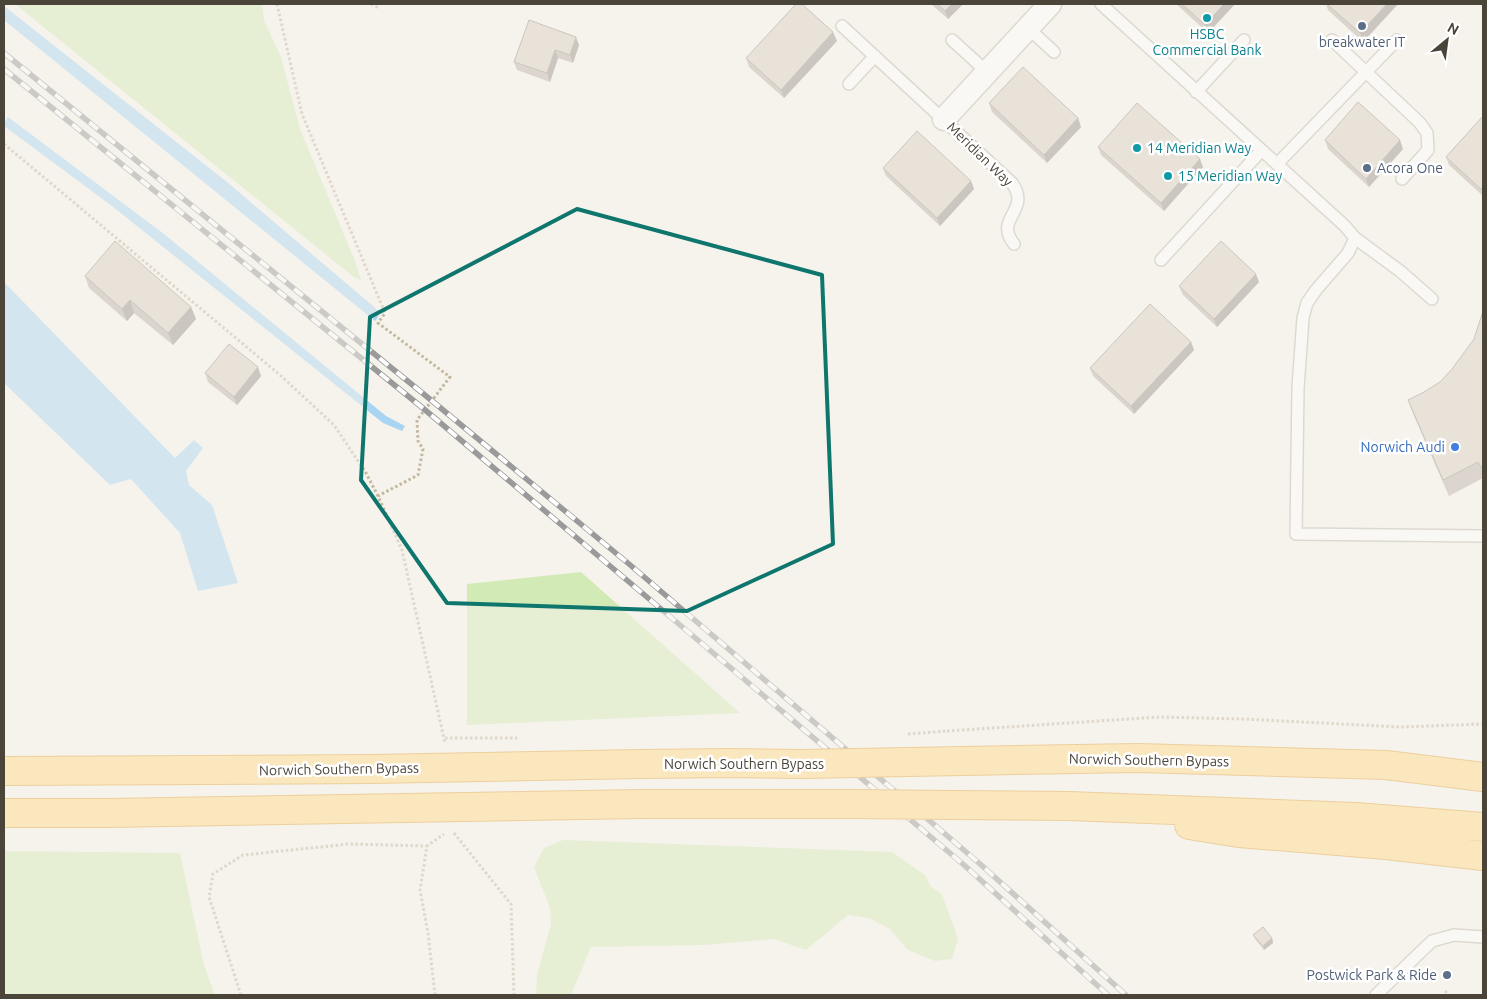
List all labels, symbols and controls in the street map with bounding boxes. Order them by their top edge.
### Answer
marker: HSBC Commercial Bank [1201,12,1213,24]
north arrow [1422,15,1472,65]
text: N [1445,19,1462,38]
marker: breakwater IT [1356,20,1368,32]
place label: HSBC Commercial Bank [1152,26,1262,58]
place label: breakwater IT [1319,34,1406,50]
street label: Meridian Way [944,119,1016,190]
place label: 14 Meridian Way [1147,140,1251,156]
marker: 14 Meridian Way [1131,142,1143,154]
place label: Acora One [1377,160,1443,176]
marker: Acora One [1361,162,1373,174]
place label: 15 Meridian Way [1178,168,1282,184]
marker: 15 Meridian Way [1162,170,1174,182]
place label: Norwich Audi [1361,439,1445,455]
marker: Norwich Audi [1449,441,1461,453]
street label: Norwich Southern Bypass [1069,751,1229,769]
street label: Norwich Southern Bypass [664,756,824,772]
street label: Norwich Southern Bypass [259,760,419,778]
place label: Postwick Park & Ride [1307,967,1437,983]
marker: Postwick Park & Ride [1441,969,1453,981]

